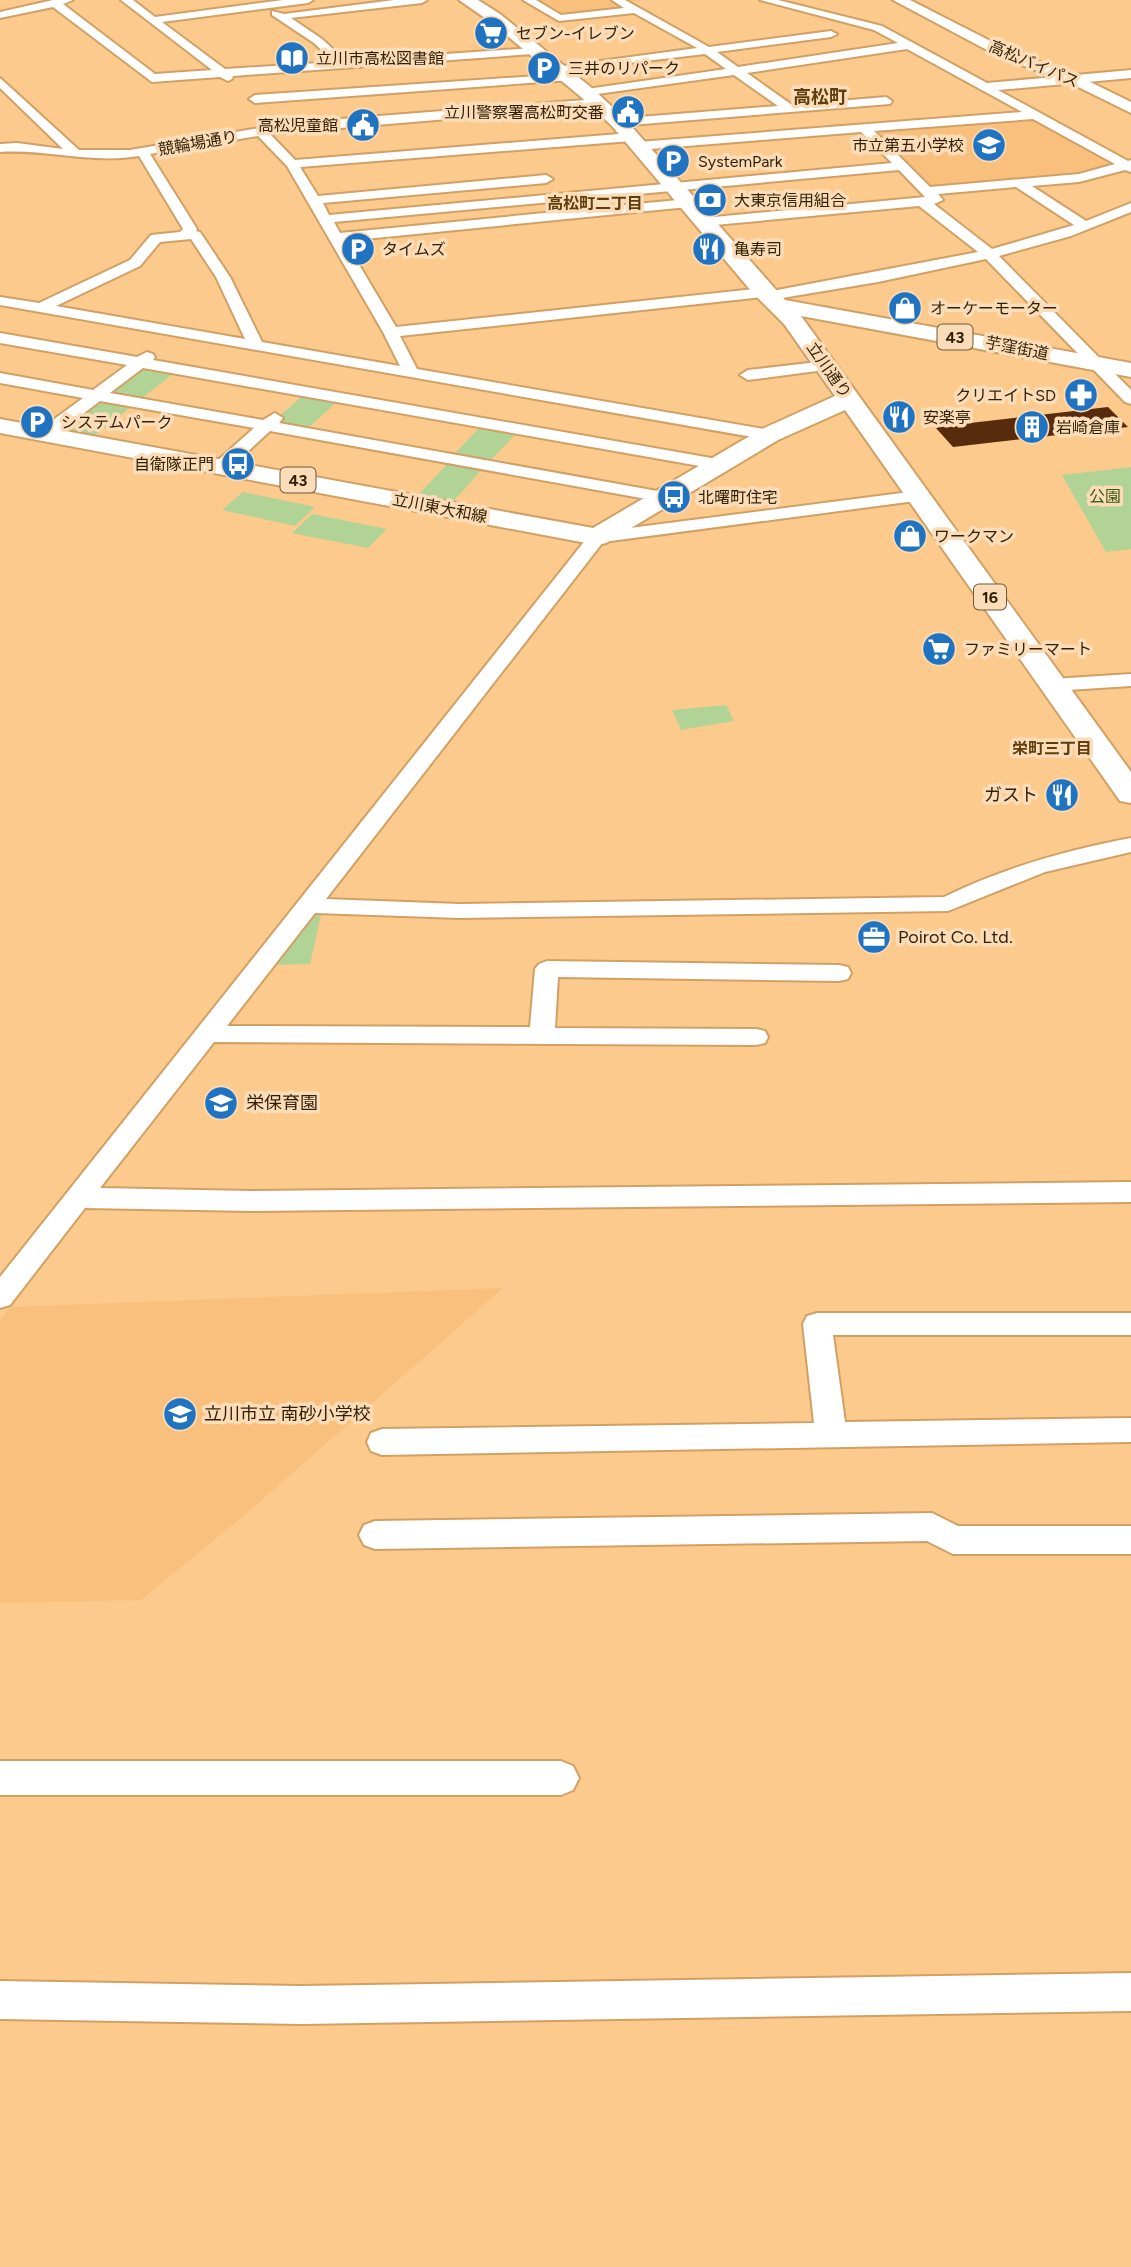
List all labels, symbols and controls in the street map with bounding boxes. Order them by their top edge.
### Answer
supermarket icon: セブン-イレブン [472,14,510,52]
place label: セブン-イレブン [516,24,635,43]
street label: 高松バイパス [986,37,1082,91]
library icon: 立川市高松図書館 [273,39,311,77]
place label: 立川市高松図書館 [316,49,444,68]
parking icon: 三井のリパーク [525,49,563,87]
place label: 三井のリパーク [568,59,680,78]
district label: 高松町 [793,86,847,108]
public building icon: 立川警察署高松町交番 [609,93,647,131]
place label: 立川警察署高松町交番 [444,103,604,122]
public building icon: 高松児童館 [344,106,382,144]
place label: 高松児童館 [258,116,338,135]
school or university icon: 市立第五小学校 [970,126,1008,164]
street label: 競輪場通り [157,127,239,159]
place label: 市立第五小学校 [852,136,964,155]
parking icon: SystemPark [654,142,692,180]
place label: SystemPark [698,152,783,171]
bank icon: 大東京信用組合 [691,181,729,219]
place label: 大東京信用組合 [734,191,846,210]
district label: 高松町二丁目 [547,194,643,213]
parking icon: タイムズ [339,230,377,268]
restaurant icon: 亀寿司 [690,230,728,268]
place label: タイムズ [382,240,446,259]
place label: 亀寿司 [734,240,782,259]
shop icon: オーケーモーター [886,289,924,327]
place label: オーケーモーター [930,299,1058,318]
road number: 43 [937,324,972,350]
street label: 芋窪街道 [984,333,1050,363]
street label: 立川通り [803,338,855,402]
pharmacy icon: クリエイトSD [1062,376,1100,414]
place label: クリエイトSD [955,386,1056,405]
restaurant icon: 安楽亭 [880,398,918,436]
parking icon: システムパーク [18,403,56,441]
place label: 安楽亭 [923,408,971,427]
building icon: 岩崎倉庫 [1013,408,1051,446]
place label: システムパーク [61,413,173,432]
place label: 岩崎倉庫 [1056,418,1120,437]
bus stop icon: 自衛隊正門 [219,445,257,483]
place label: 自衛隊正門 [134,455,214,474]
road number: 43 [280,467,316,492]
bus stop icon: 北曙町住宅 [655,478,693,516]
park label: 公園 [1089,487,1121,506]
place label: 北曙町住宅 [698,488,778,507]
street label: 立川東大和線 [391,490,489,526]
shop icon: ワークマン [891,517,929,555]
place label: ワークマン [934,527,1014,546]
road number: 16 [974,584,1006,610]
supermarket icon: ファミリーマート [920,630,958,668]
place label: ファミリーマート [964,640,1092,659]
district label: 栄町三丁目 [1012,739,1092,758]
restaurant icon: ガスト [1043,776,1081,814]
place label: ガスト [984,784,1038,806]
office icon: Poirot Co. Ltd. [855,918,893,956]
place label: Poirot Co. Ltd. [898,926,1013,948]
school or university icon: 栄保育園 [202,1084,240,1122]
place label: 栄保育園 [246,1092,318,1114]
school or university icon: 立川市立 南砂小学校 [161,1395,199,1433]
place label: 立川市立 南砂小学校 [204,1403,370,1425]

